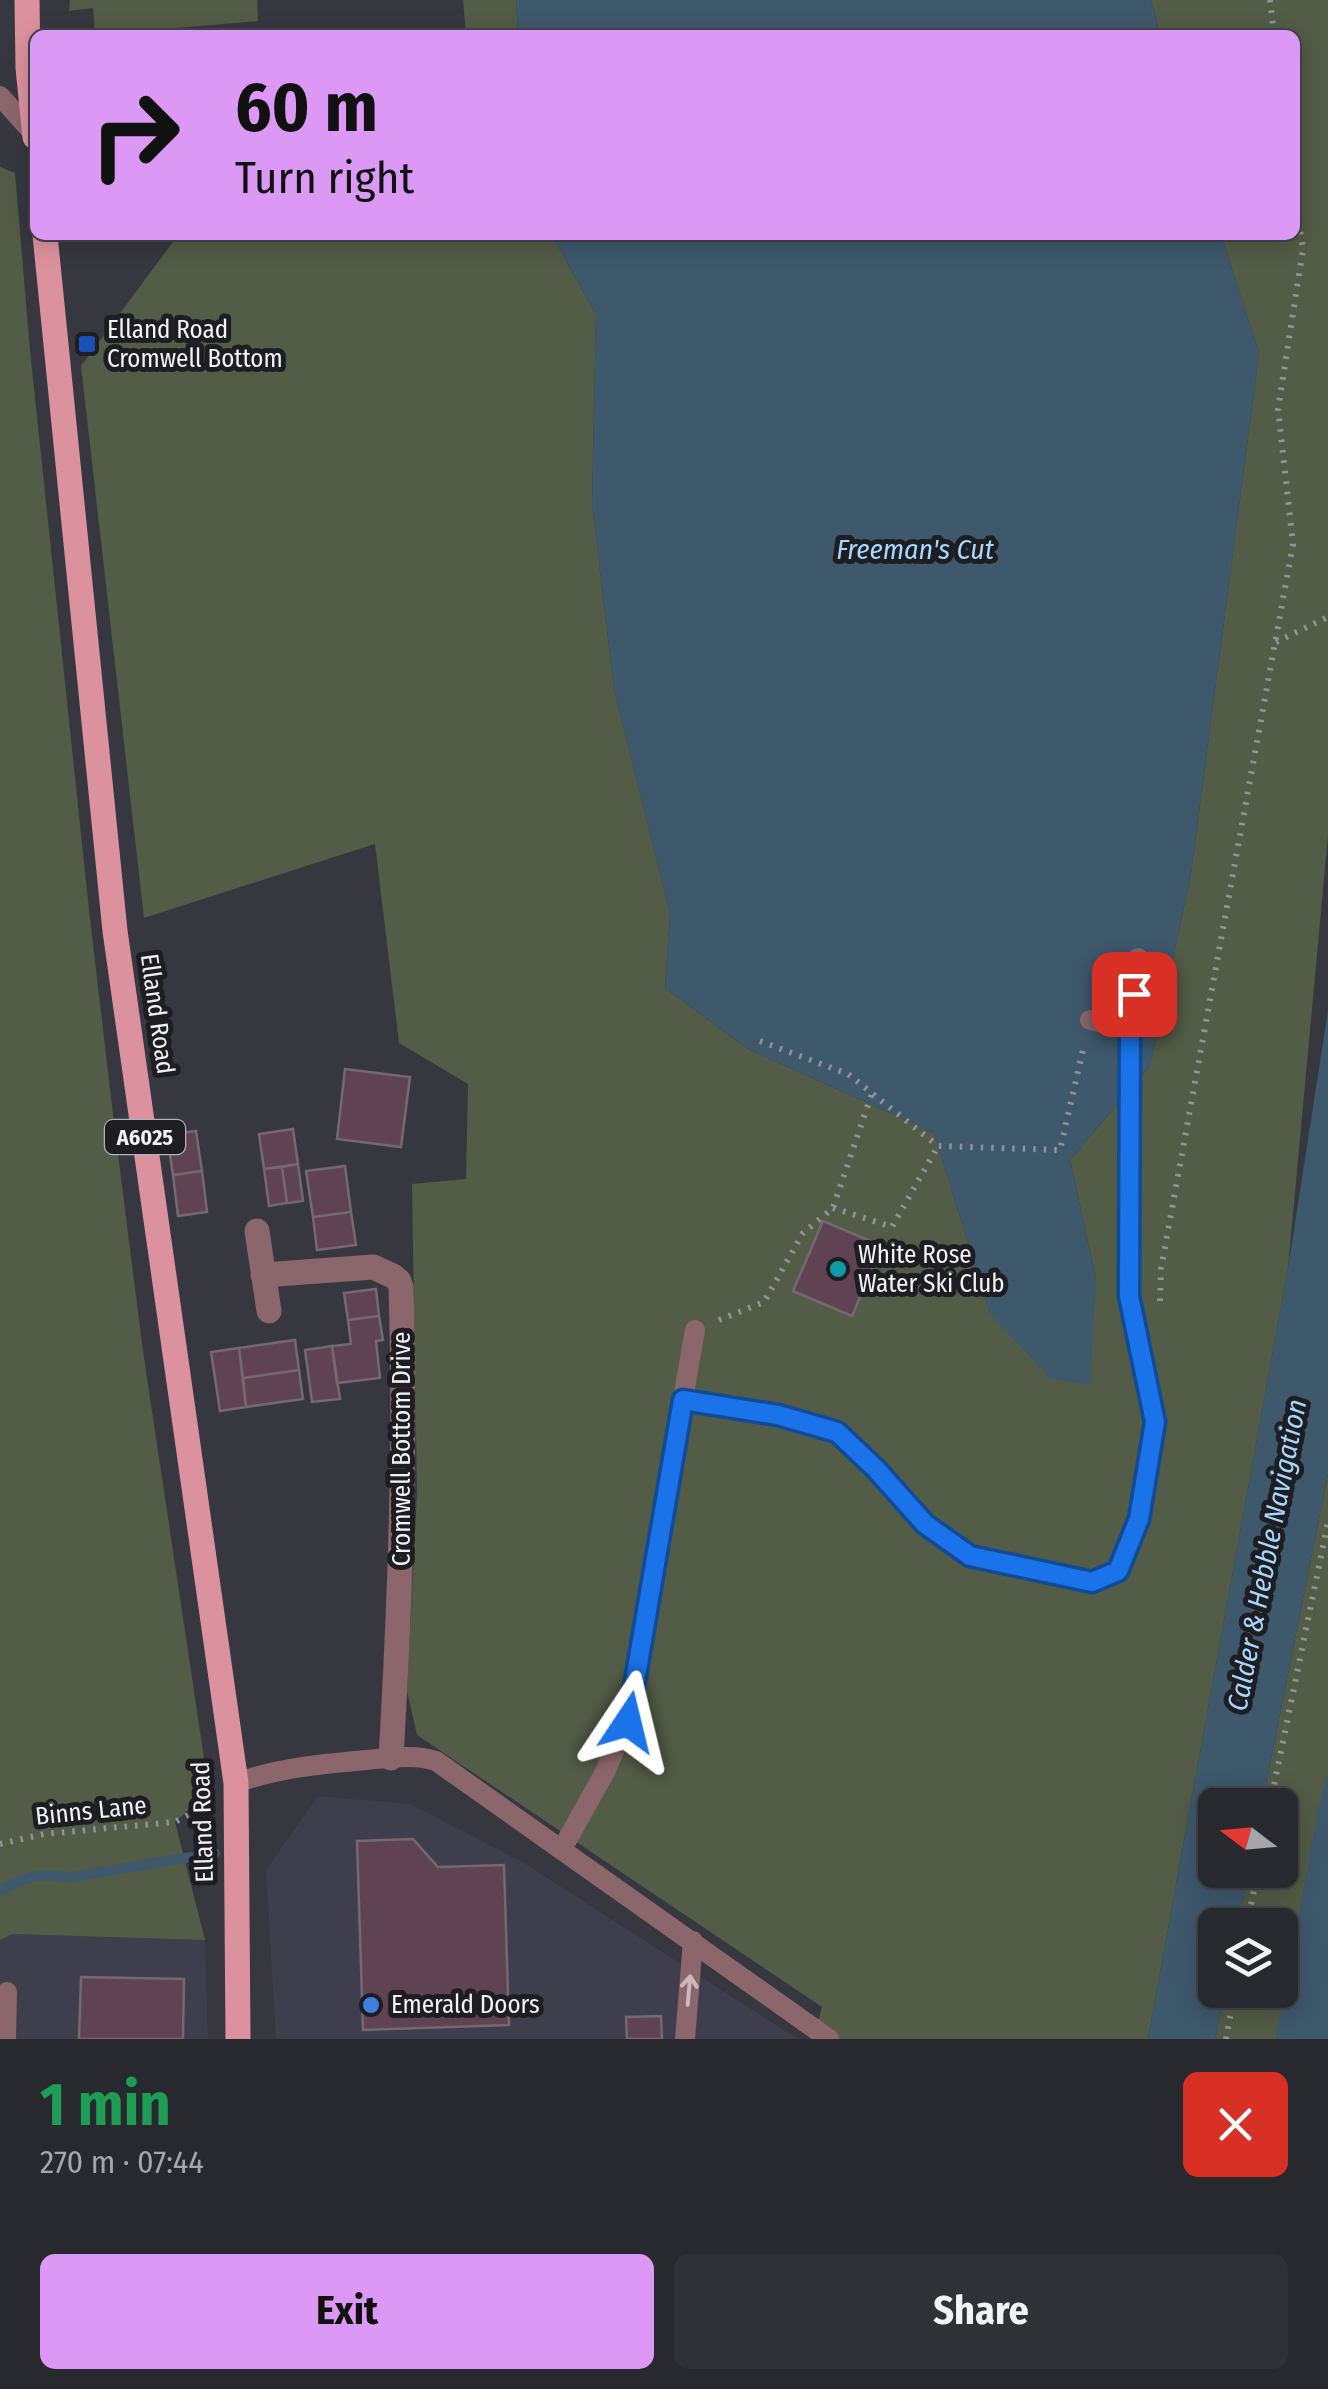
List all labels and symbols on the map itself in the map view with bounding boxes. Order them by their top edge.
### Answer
place label: Elland Road Cromwell Bottom [107,315,283,374]
marker: Elland Road Cromwell Bottom [76,333,98,355]
water label: Freeman's Cut [836,533,995,566]
street label: Elland Road [134,952,180,1076]
pin [1092,952,1177,1037]
road number: A6025 [105,1120,185,1154]
place label: White Rose Water Ski Club [858,1240,1005,1299]
marker: White Rose Water Ski Club [827,1258,849,1280]
street label: Cromwell Bottom Drive [387,1332,417,1566]
water label: Calder & Hebble Navigation [1221,1396,1313,1714]
position arrow [576,1670,680,1774]
street label: Elland Road [186,1761,220,1883]
north arrow [1198,1788,1298,1888]
street label: Binns Lane [34,1790,148,1832]
one-way arrow [680,1975,699,2007]
place label: Emerald Doors [391,1990,540,2020]
marker: Emerald Doors [360,1994,382,2016]

